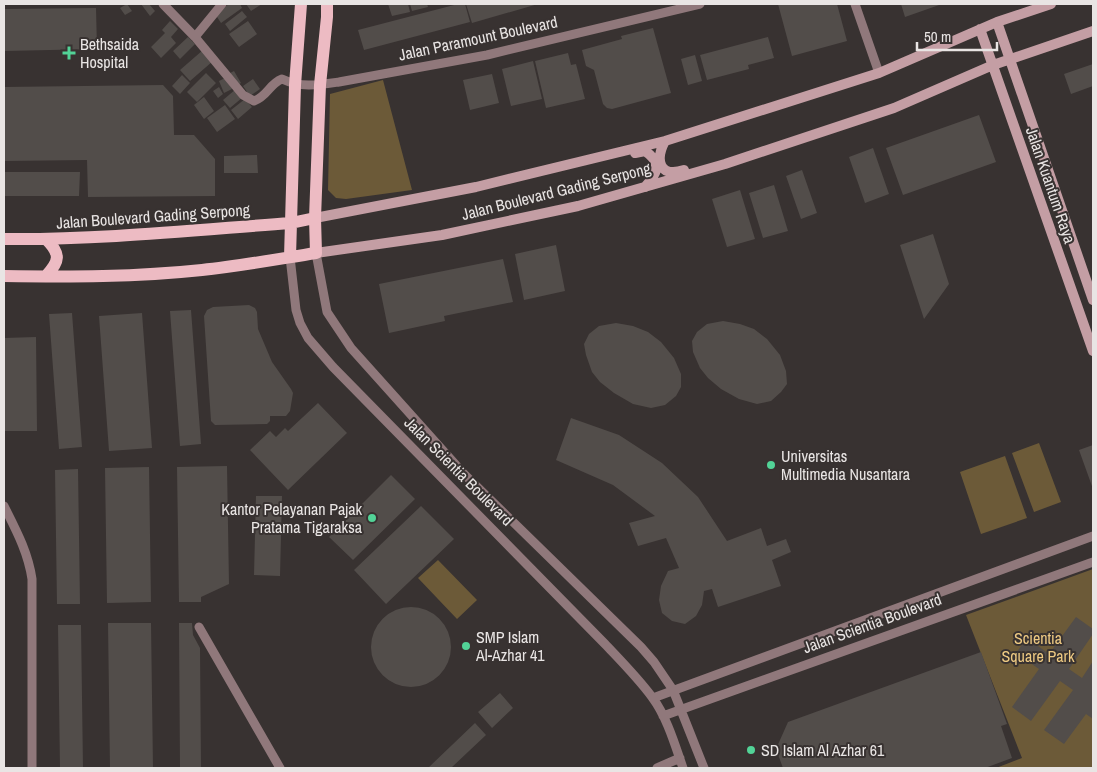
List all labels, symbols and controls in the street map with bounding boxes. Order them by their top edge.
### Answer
street label: Jalan Paramount Boulevard [397,10,559,66]
scale bar [917,20,997,52]
text: 50 m [924,26,951,47]
place label: Bethsaida Hospital [80,33,140,73]
marker: Bethsaida Hospital [62,46,76,60]
street label: Jalan Kuantum Raya [1021,124,1081,247]
street label: Jalan Boulevard Gading Serpong [459,157,653,225]
street label: Jalan Boulevard Gading Serpong [55,198,251,234]
street label: Jalan Scientia Boulevard [400,412,518,530]
place label: Universitas Multimedia Nusantara [781,445,911,485]
marker: Universitas Multimedia Nusantara [765,459,777,471]
place label: Kantor Pelayanan Pajak Pratama Tigaraksa [221,498,363,538]
marker: Kantor Pelayanan Pajak Pratama Tigaraksa [366,512,378,524]
street label: Jalan Scientia Boulevard [800,588,944,658]
place label: SMP Islam Al-Azhar 41 [475,626,545,666]
park label: Scientia Square Park [1002,627,1075,667]
marker: SMP Islam Al-Azhar 41 [460,640,472,652]
place label: SD Islam Al Azhar 61 [761,739,885,761]
marker: SD Islam Al Azhar 61 [745,744,757,756]

